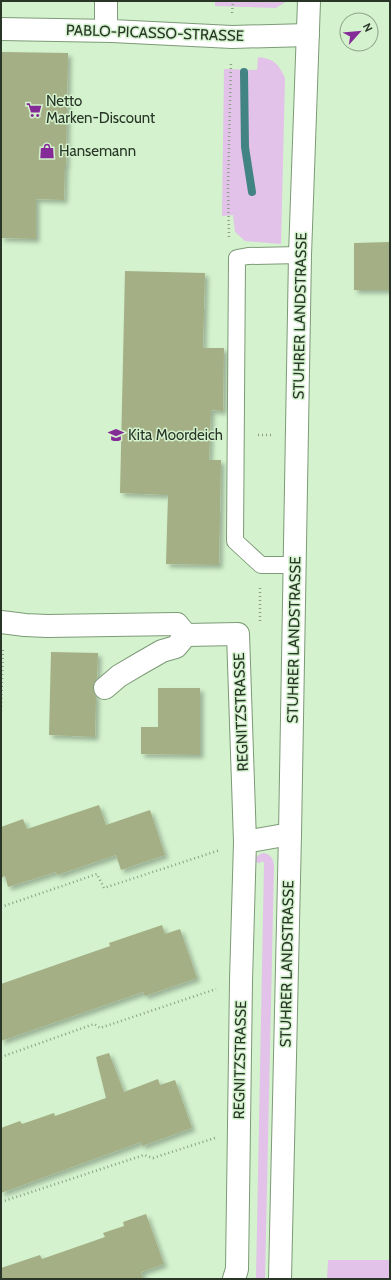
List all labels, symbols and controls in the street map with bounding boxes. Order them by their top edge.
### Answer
north arrow [339,12,379,52]
street label: PABLO-PICASSO-STRASSE [66,21,244,45]
text: N [360,21,376,34]
place label: Netto Marken-Discount [46,92,155,127]
supermarket icon: Netto Marken-Discount [25,101,43,119]
shop icon: Hansemann [38,142,56,160]
place label: Hansemann [59,142,136,160]
street label: STUHRER LANDSTRASSE [290,232,310,400]
school or university icon: Kita Moordeich [107,426,125,444]
place label: Kita Moordeich [128,426,223,444]
street label: STUHRER LANDSTRASSE [284,556,304,724]
street label: REGNITZSTRASSE [230,652,252,772]
street label: STUHRER LANDSTRASSE [277,880,297,1048]
street label: REGNITZSTRASSE [230,1000,250,1120]

